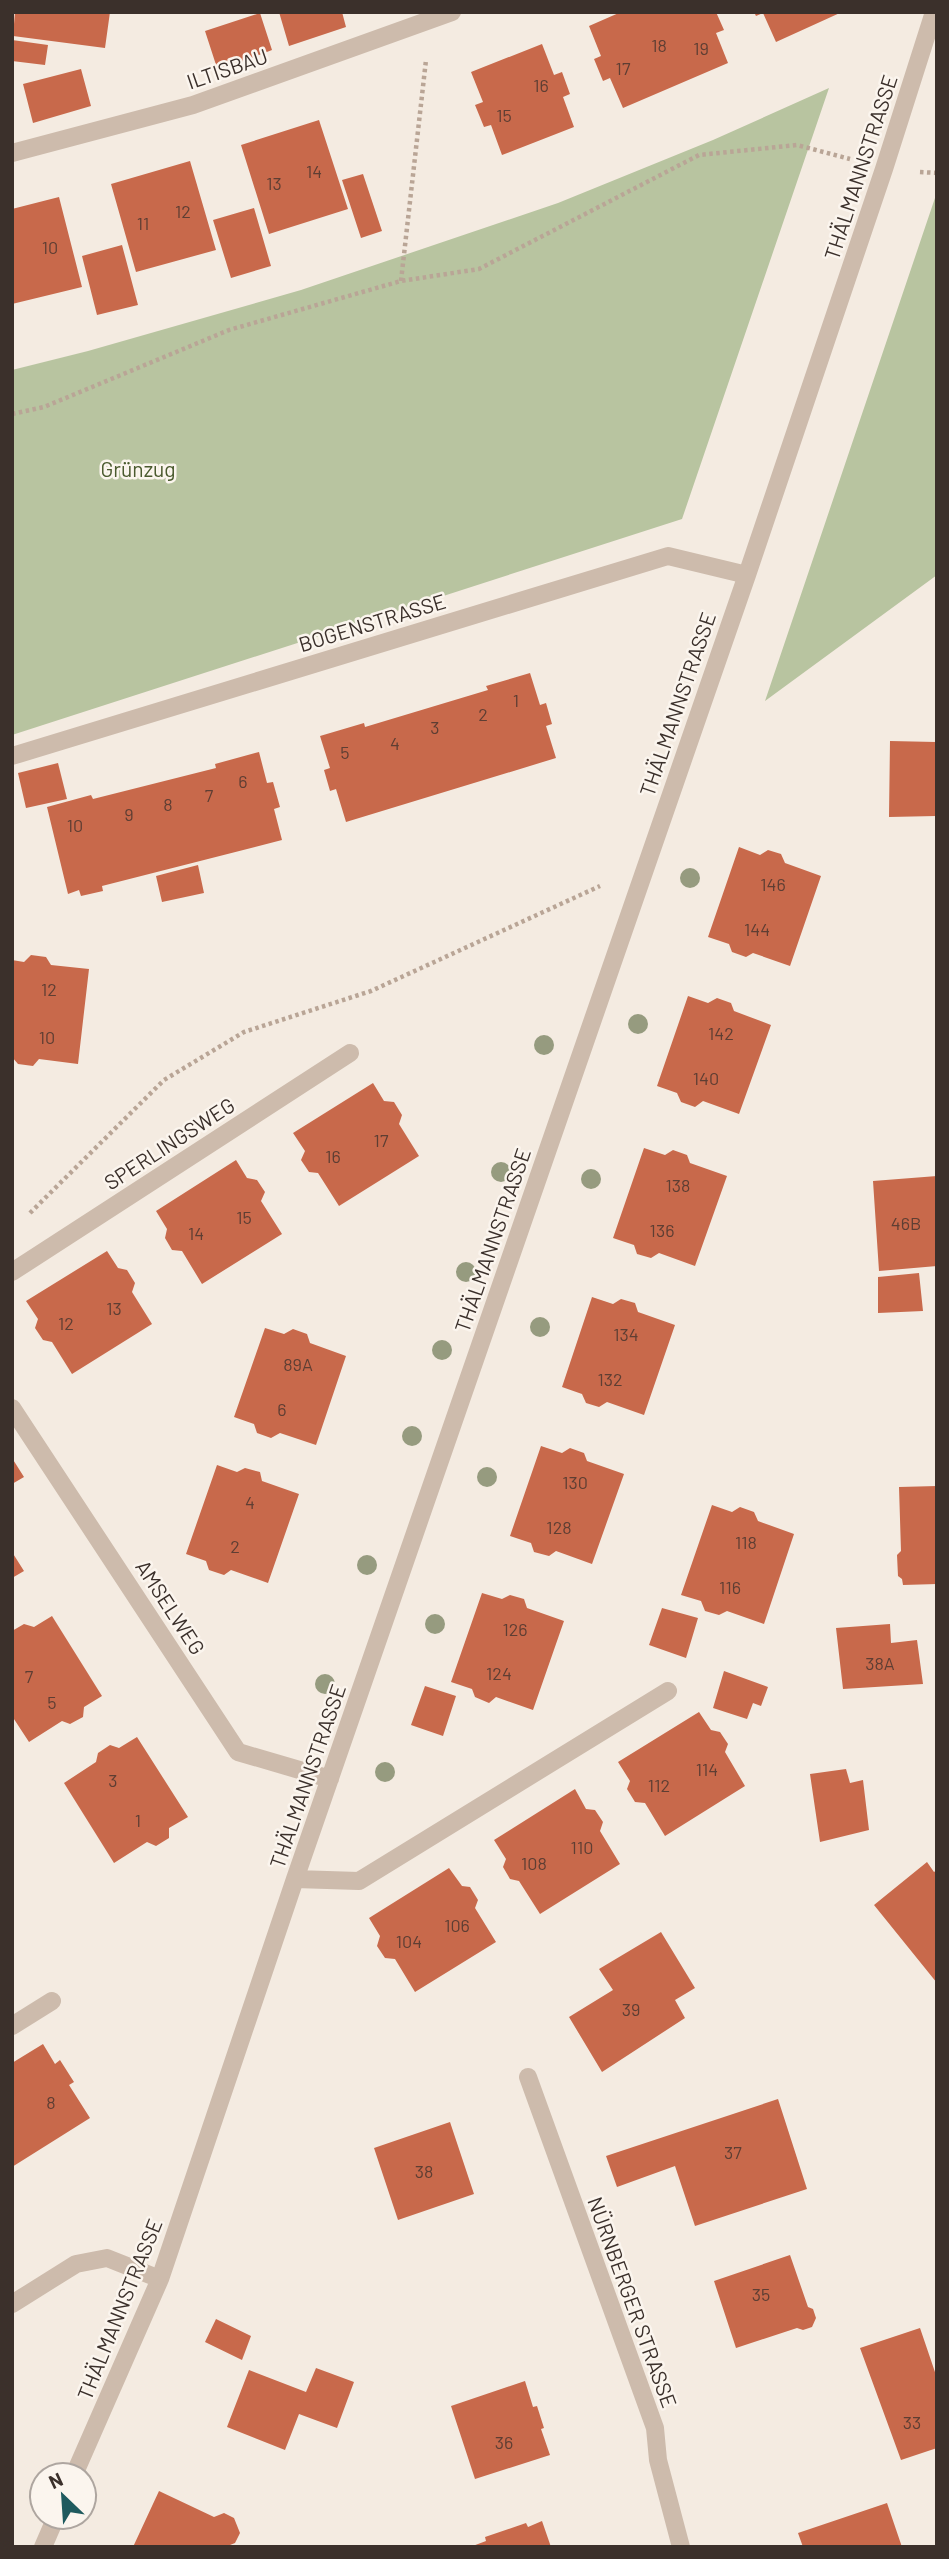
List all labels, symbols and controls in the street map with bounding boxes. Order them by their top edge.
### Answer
house number: 18 [651,34,667,56]
house number: 19 [693,37,709,59]
street label: ILTISBAU [183,43,271,93]
house number: 17 [616,57,631,79]
street label: THÄLMANNSTRASSE [818,71,902,263]
house number: 16 [533,74,549,96]
house number: 15 [496,104,512,126]
house number: 14 [306,160,322,182]
house number: 13 [266,172,282,194]
house number: 12 [175,200,191,222]
house number: 11 [137,212,149,234]
house number: 10 [42,236,58,258]
park label: Grünzug [101,456,176,481]
street label: BOGENSTRASSE [295,588,449,656]
street label: THÄLMANNSTRASSE [634,609,720,799]
house number: 1 [513,689,519,711]
house number: 2 [478,703,488,725]
house number: 3 [430,716,440,738]
house number: 4 [390,732,400,754]
house number: 5 [340,741,350,763]
house number: 6 [238,770,248,792]
house number: 7 [205,784,214,806]
house number: 8 [163,793,173,815]
house number: 9 [124,803,134,825]
house number: 10 [67,814,83,836]
house number: 146 [760,873,786,895]
house number: 144 [744,918,770,940]
house number: 12 [41,978,57,1000]
house number: 142 [708,1022,734,1044]
house number: 10 [39,1026,55,1048]
house number: 140 [693,1067,719,1089]
street label: SPERLINGSWEG [99,1092,239,1194]
house number: 17 [374,1129,389,1151]
house number: 16 [325,1145,341,1167]
street label: THÄLMANNSTRASSE [449,1145,535,1335]
house number: 138 [666,1174,690,1196]
house number: 15 [236,1206,252,1228]
house number: 46B [891,1212,921,1234]
house number: 136 [650,1219,674,1241]
house number: 14 [188,1222,204,1244]
house number: 13 [106,1297,122,1319]
house number: 12 [58,1312,74,1334]
house number: 134 [613,1323,639,1345]
house number: 89A [283,1353,313,1375]
house number: 132 [597,1368,623,1390]
house number: 6 [277,1398,287,1420]
house number: 130 [562,1471,588,1493]
house number: 4 [245,1491,255,1513]
house number: 128 [546,1516,572,1538]
house number: 118 [735,1531,757,1553]
house number: 2 [230,1535,240,1557]
street label: AMSELWEG [131,1555,211,1659]
house number: 116 [719,1576,741,1598]
house number: 126 [502,1618,528,1640]
house number: 38A [865,1652,895,1674]
house number: 124 [486,1662,512,1684]
house number: 7 [25,1665,34,1687]
street label: THÄLMANNSTRASSE [264,1681,350,1871]
house number: 5 [47,1691,57,1713]
house number: 114 [696,1758,718,1780]
house number: 3 [108,1769,118,1791]
house number: 112 [648,1774,670,1796]
house number: 1 [135,1809,141,1831]
house number: 110 [571,1836,593,1858]
house number: 108 [521,1852,547,1874]
house number: 106 [444,1914,470,1936]
house number: 104 [396,1930,422,1952]
house number: 39 [622,1998,640,2020]
house number: 8 [46,2091,56,2113]
house number: 37 [724,2141,742,2163]
house number: 38 [415,2160,433,2182]
street label: NÜRNBERGER STRASSE [583,2193,683,2411]
street label: THÄLMANNSTRASSE [71,2215,167,2403]
house number: 35 [752,2283,770,2305]
house number: 33 [903,2411,921,2433]
house number: 36 [495,2431,513,2453]
north arrow [28,2461,98,2531]
text: N [45,2467,66,2493]

